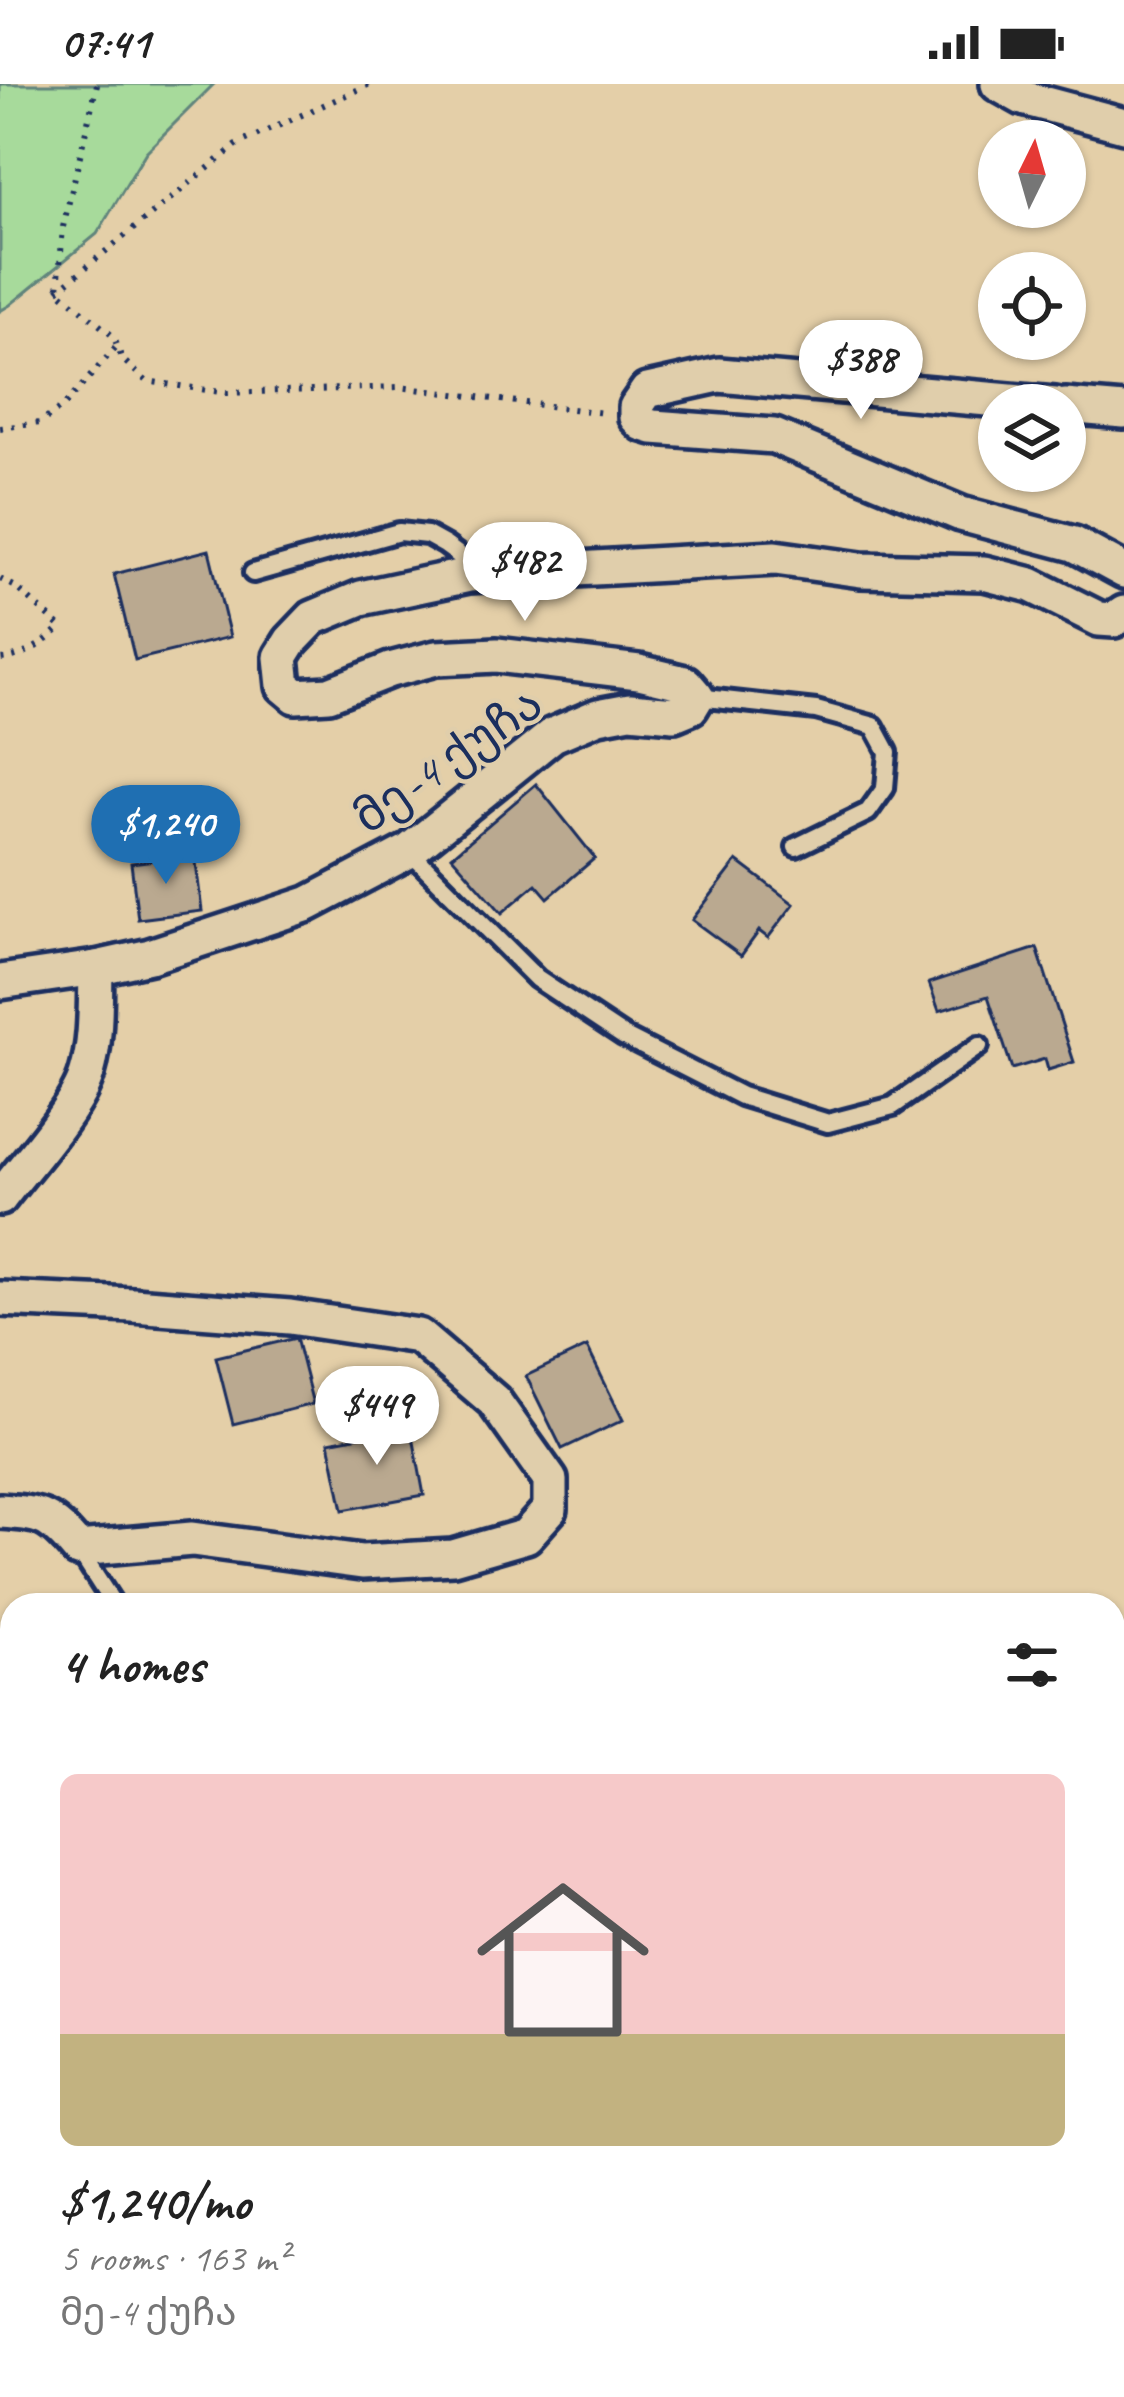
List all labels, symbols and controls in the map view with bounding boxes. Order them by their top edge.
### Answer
text: 07:41 [60,14,150,71]
north arrow [978,120,1086,228]
map controls [978,120,1086,492]
button: locate [978,252,1086,360]
pin: $388 [790,320,932,422]
text: $388 [826,334,896,383]
button: layers [978,384,1086,492]
pin: $482 [454,522,596,624]
text: $482 [490,536,560,585]
street label: მე-4 ქუჩა [341,673,554,847]
pin: $1,240 [68,785,264,887]
text: $1,240 [118,799,214,848]
pin: $449 [306,1366,448,1468]
text: $449 [342,1380,412,1429]
icon: filters [999,1632,1065,1698]
text: 4 homes [60,1633,204,1697]
icon: home [455,1852,671,2068]
text: $1,240/mo [60,2170,250,2234]
text: 5 rooms · 163 m² [60,2234,288,2283]
text: მე-4 ქუჩა [60,2288,237,2337]

